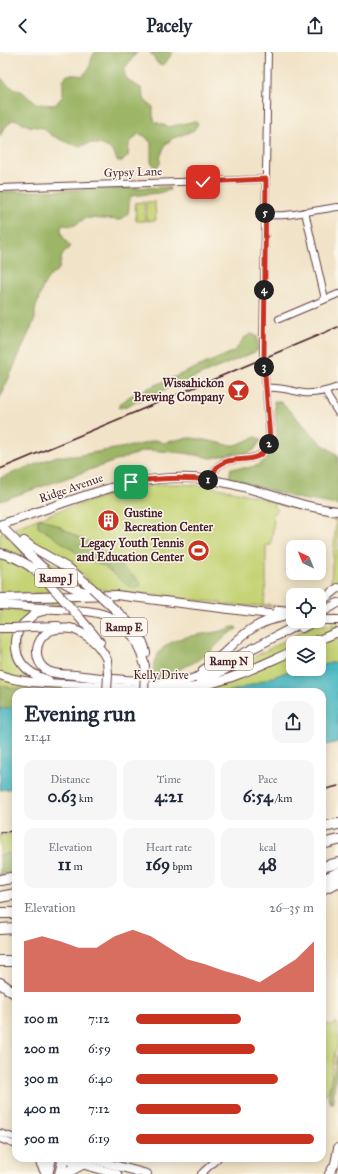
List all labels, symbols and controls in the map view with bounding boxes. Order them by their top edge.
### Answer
icon: back [12,15,34,37]
text: Pacely [146,15,192,37]
icon: share [304,15,326,37]
street label: Gypsy Lane [104,164,162,180]
pin [186,165,220,199]
icon: check [192,171,214,193]
pin: 5 [255,203,275,223]
text: 5 [262,206,268,219]
pin: 4 [254,280,274,300]
text: 4 [261,283,267,296]
pin: 3 [254,357,274,377]
text: 3 [262,360,266,373]
place label: Wissahickon Brewing Company [134,376,225,405]
bar icon: Wissahickon Brewing Company [226,377,252,403]
pin: 2 [259,434,279,454]
text: 2 [266,437,272,450]
pin [114,465,148,499]
street label: Ridge Avenue [37,470,105,506]
pin: 1 [198,470,218,490]
icon: arrive [120,471,142,493]
text: 1 [206,473,210,486]
place label: Gustine Recreation Center [124,506,213,534]
building icon: Gustine Recreation Center [95,507,121,533]
place label: Legacy Youth Tennis and Education Center [77,536,185,564]
sports icon: Legacy Youth Tennis and Education Center [186,537,212,563]
north arrow [286,540,326,580]
map controls [286,540,326,676]
road number: Ramp J [35,569,77,587]
button: locate [286,588,326,628]
road number: Ramp E [101,618,147,636]
button: layers [286,636,326,676]
road number: Ramp N [205,652,253,670]
street label: Kelly Drive [133,668,189,682]
text: Evening run [24,700,136,727]
button: share [272,701,314,743]
text: 21:41 [24,729,51,745]
text: Distance [51,773,90,786]
text: Time [157,773,181,786]
text: Pace [258,773,278,786]
text: 0.63 [47,786,76,807]
text: 4:21 [155,786,183,807]
text: 6:54 [243,786,273,807]
text: km [76,792,93,805]
text: /km [273,792,292,805]
text: Elevation [48,841,92,854]
text: Heart rate [146,841,192,854]
text: kcal [259,841,276,854]
text: 11 [58,854,71,875]
text: 169 [146,854,170,875]
text: 48 [258,854,277,875]
text: m [71,860,83,873]
text: bpm [170,860,192,873]
text: Elevation [24,900,76,916]
text: 26–35 m [269,900,314,916]
text: 100 m [24,1011,58,1027]
text: 7:12 [88,1011,110,1027]
text: 200 m [24,1041,59,1057]
text: 6:59 [88,1041,111,1057]
text: 300 m [24,1071,58,1087]
text: 6:40 [88,1071,113,1087]
text: 400 m [24,1101,60,1117]
text: 7:12 [88,1101,110,1117]
text: 500 m [24,1131,59,1147]
text: 6:19 [88,1131,110,1147]

